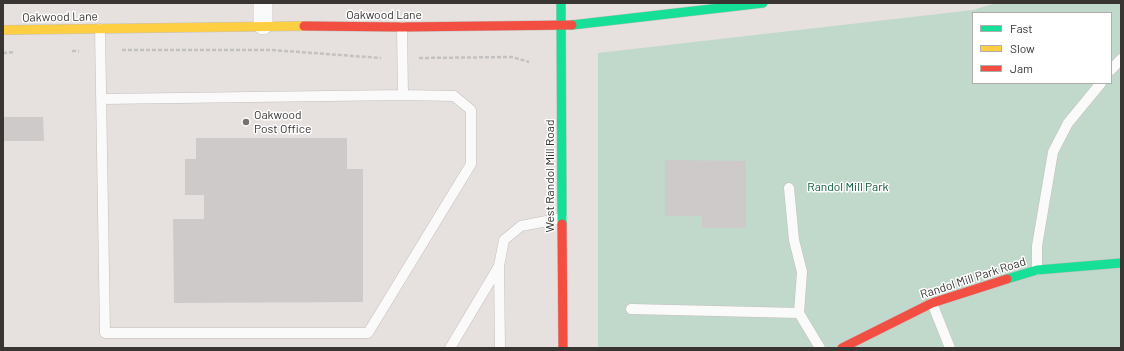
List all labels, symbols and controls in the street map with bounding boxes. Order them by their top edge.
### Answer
street label: Oakwood Lane [346,8,422,22]
street label: Oakwood Lane [22,9,98,25]
legend [972,12,1112,84]
text: Fast [1010,21,1033,35]
text: Slow [1010,41,1035,55]
text: Jam [1010,61,1033,75]
place label: Oakwood Post Office [254,108,311,136]
marker: Oakwood Post Office [241,117,251,127]
street label: West Randol Mill Road [543,120,557,232]
park label: Randol Mill Park [807,180,889,194]
street label: Randol Mill Park Road [918,254,1028,302]

